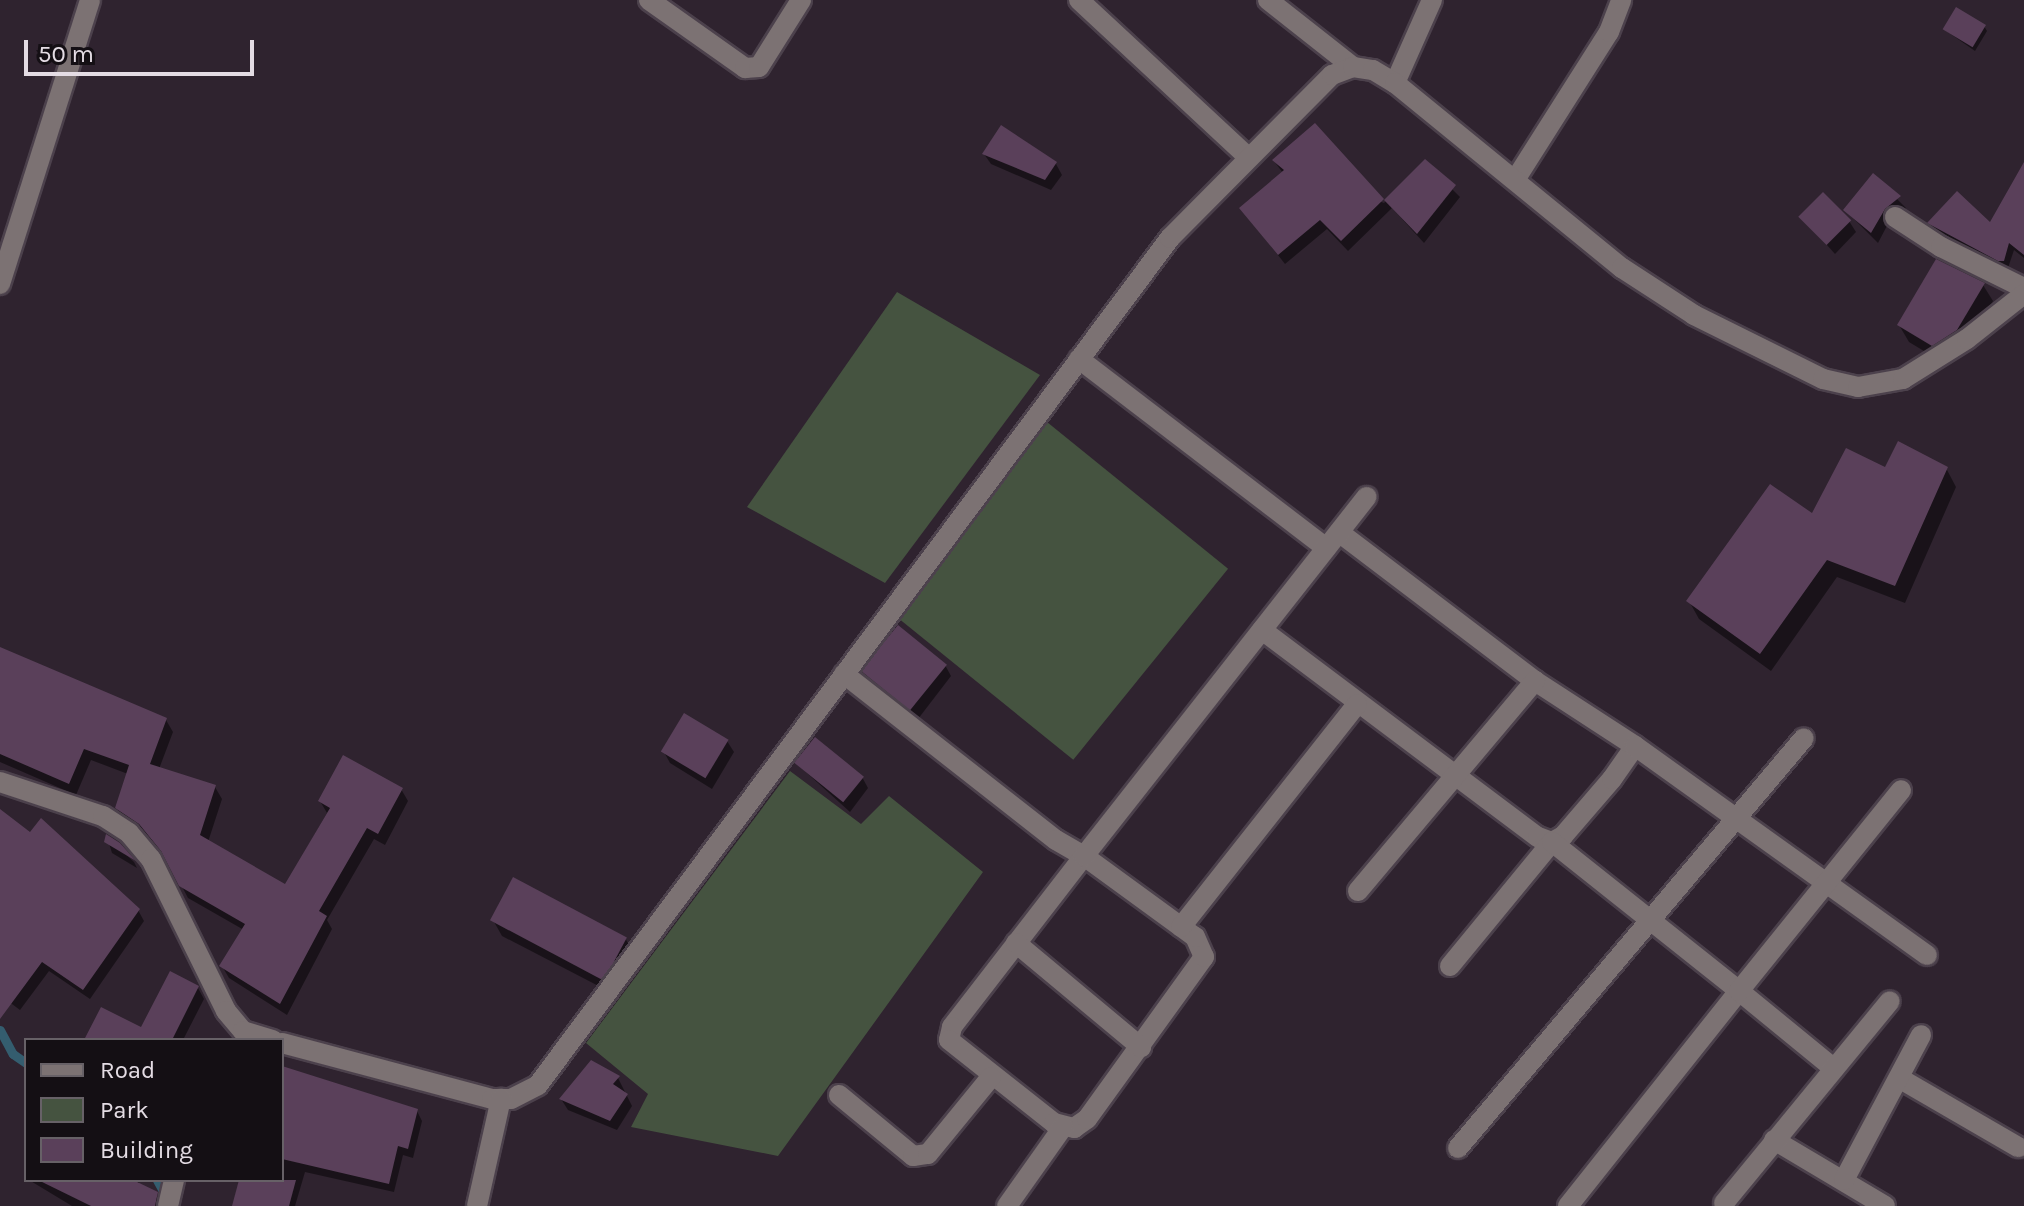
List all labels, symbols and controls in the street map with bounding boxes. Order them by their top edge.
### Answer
scale bar [28,24,258,74]
text: 50 m [38,40,94,68]
legend [24,1038,284,1182]
text: Road [100,1056,155,1084]
text: Park [100,1096,149,1124]
text: Building [100,1136,193,1164]

